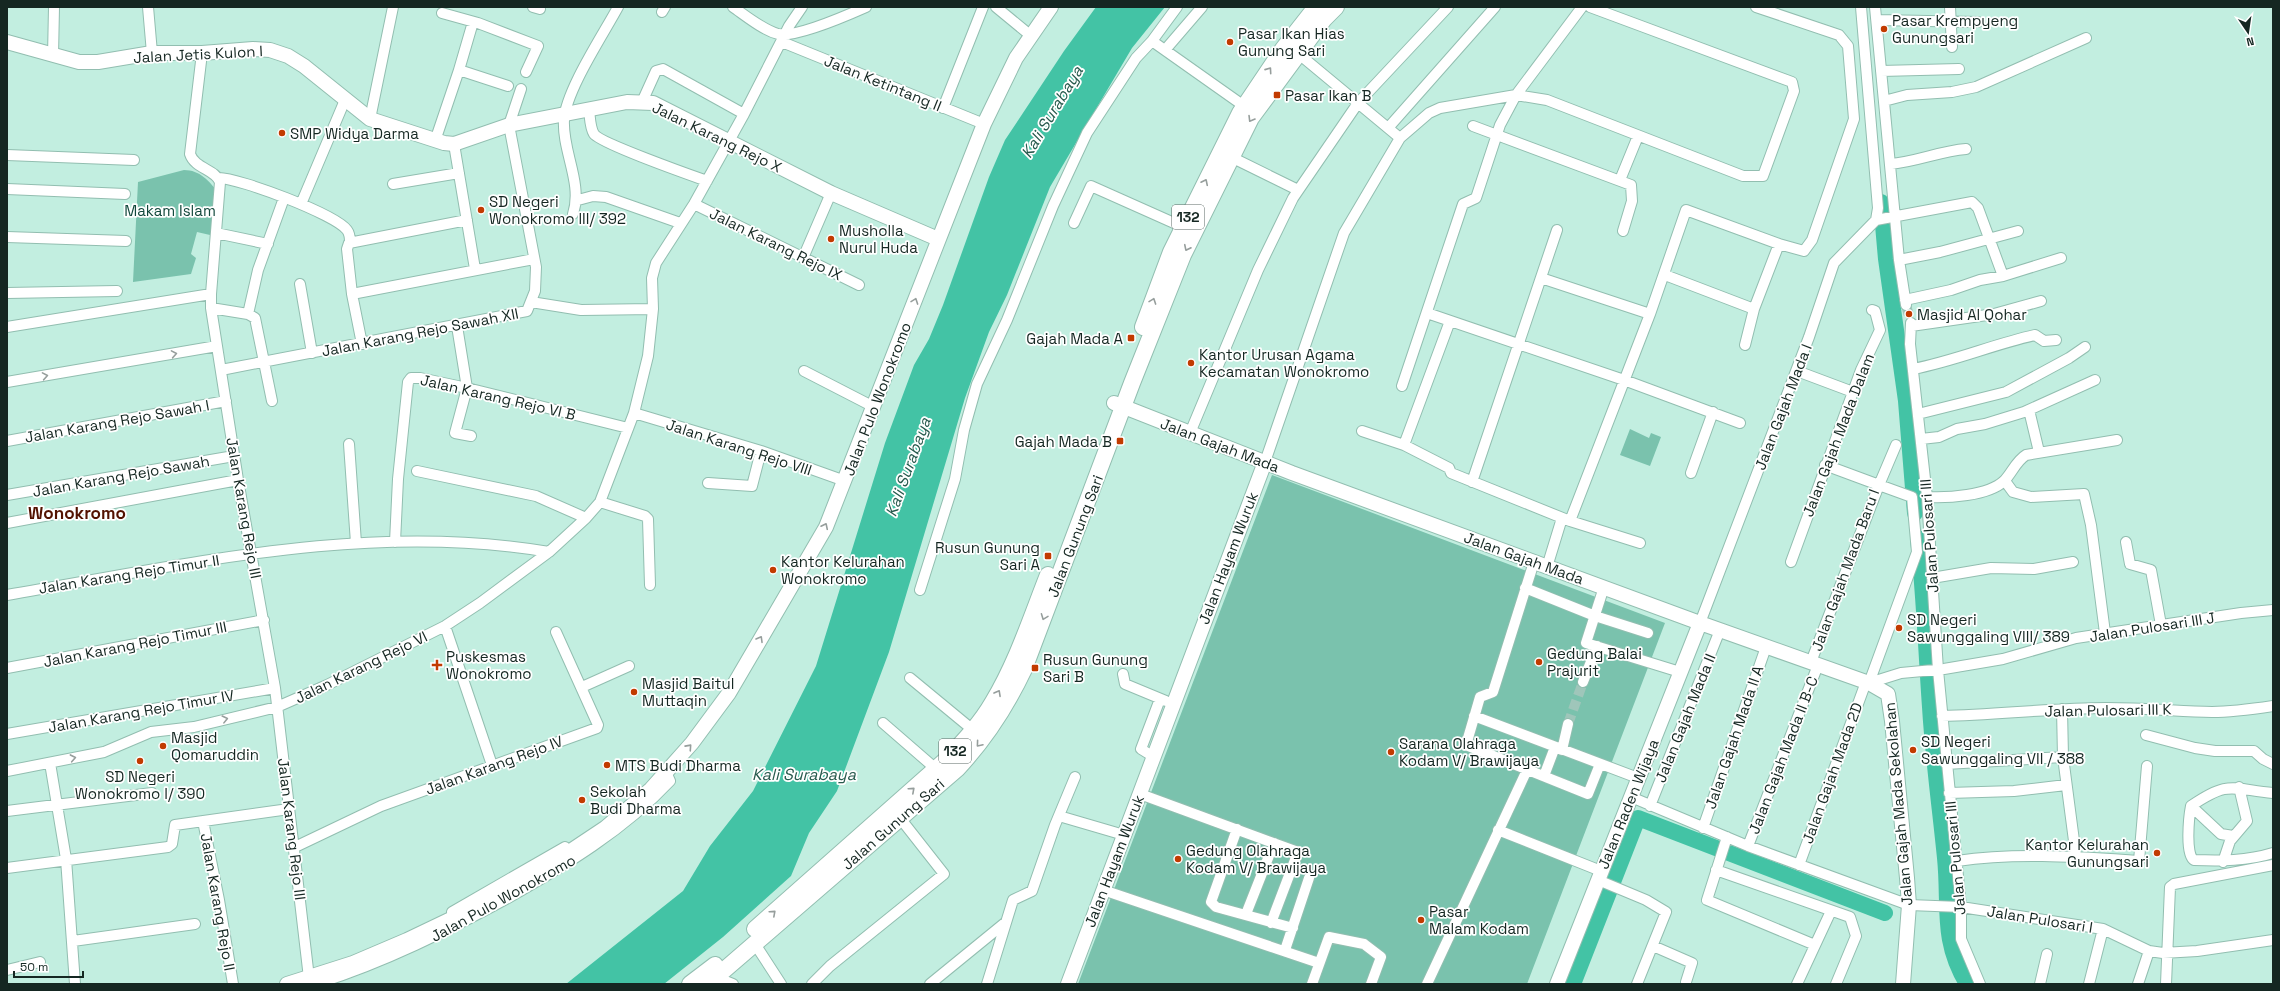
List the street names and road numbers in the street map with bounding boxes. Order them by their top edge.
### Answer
street label: Jalan Jetis Kulon I [133,41,263,67]
street label: Jalan Ketintang II [821,51,945,115]
street label: Jalan Karang Rejo X [649,97,785,177]
street label: Jalan Karang Rejo IX [706,204,846,285]
road number: 132 [1172,205,1204,229]
street label: Jalan Karang Rejo Sawah XII [320,304,520,360]
street label: Jalan Pulo Wonokromo [839,320,915,478]
street label: Jalan Gajah Mada I [1750,341,1816,473]
street label: Jalan Gajah Mada Dalam [1798,351,1878,519]
street label: Jalan Karang Rejo VI B [419,370,578,424]
street label: Jalan Karang Rejo Sawah I [23,395,211,447]
street label: Jalan Karang Rejo VIII [664,414,814,480]
street label: Jalan Gajah Mada [1158,414,1283,477]
street label: Jalan Karang Rejo III [222,436,266,580]
street label: Jalan Karang Rejo Sawah [31,451,211,501]
street label: Jalan Gunung Sari [1043,472,1107,600]
street label: Jalan Pulosari III [1916,478,1942,594]
street label: Jalan Gajah Mada Baru I [1807,486,1883,654]
street label: Jalan Hayam Wuruk [1194,489,1262,627]
street label: Jalan Gajah Mada [1462,528,1587,589]
street label: Jalan Karang Rejo Timur II [37,550,221,598]
street label: Jalan Pulosari III J [2088,608,2216,646]
street label: Jalan Karang Rejo Timur III [42,617,228,671]
street label: Jalan Karang Rejo VI [292,627,430,707]
street label: Jalan Gajah Mada II [1650,651,1720,785]
street label: Jalan Gajah Mada II A [1701,662,1768,811]
street label: Jalan Gajah Mada II B-C [1744,673,1822,837]
street label: Jalan Karang Rejo Timur IV [47,685,235,737]
street label: Jalan Pulosari III K [2044,699,2172,721]
street label: Jalan Gajah Mada 2D [1798,700,1866,846]
street label: Jalan Gajah Mada Sekolahan [1880,701,1916,907]
street label: Jalan Karang Rejo IV [423,731,565,799]
street label: Jalan Raden Wijaya [1593,736,1663,872]
road number: 132 [939,739,971,763]
street label: Jalan Karang Rejo III [274,757,310,901]
street label: Jalan Gunung Sari [838,774,948,874]
street label: Jalan Hayam Wuruk [1080,792,1148,930]
street label: Jalan Pulosari III [1941,800,1969,916]
street label: Jalan Karang Rejo II [197,832,239,972]
street label: Jalan Pulo Wonokromo [427,850,579,946]
street label: Jalan Pulosari I [1986,901,2094,937]

